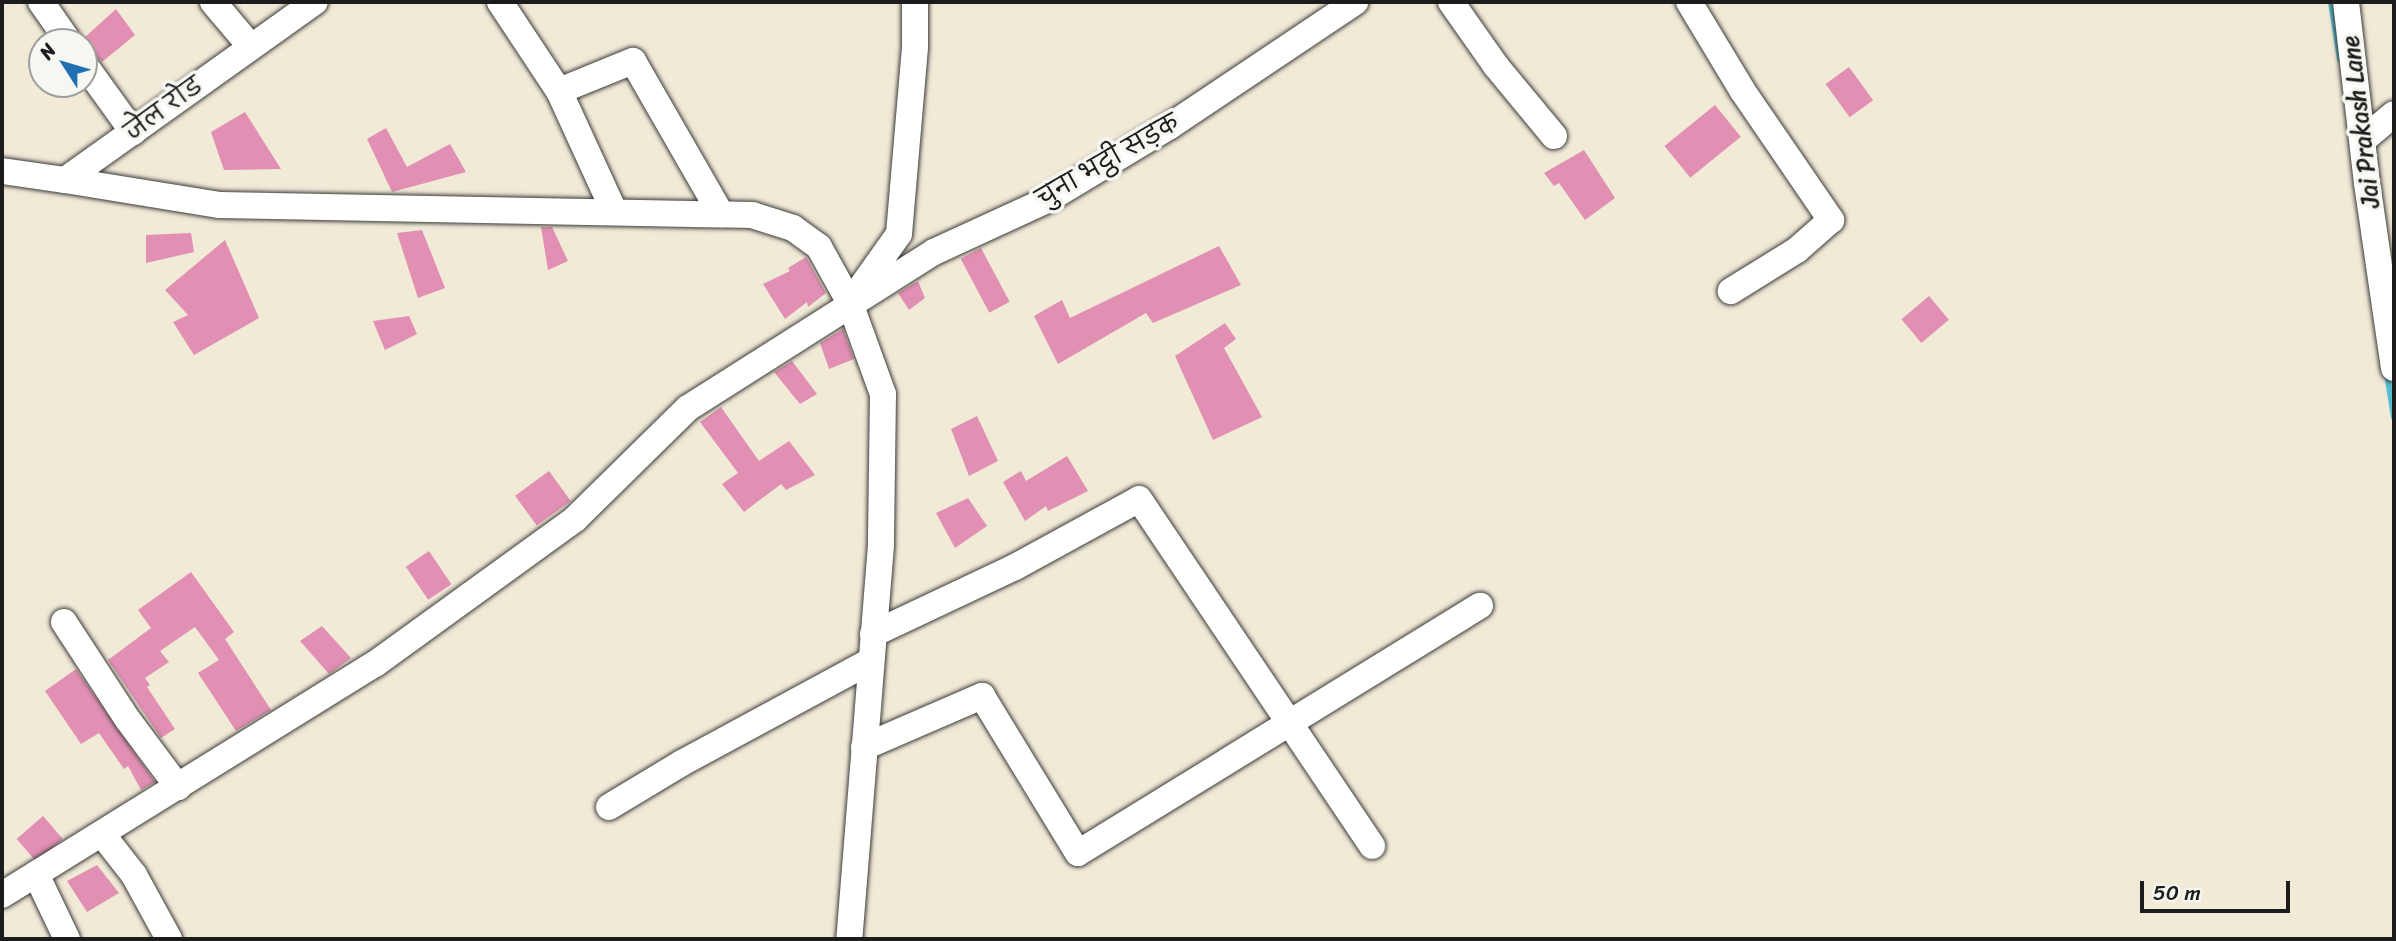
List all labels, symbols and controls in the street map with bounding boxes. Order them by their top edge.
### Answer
north arrow [28,28,98,98]
street label: Jai Prakash Lane [2336,34,2386,210]
text: N [30,36,65,66]
street label: जेल रोड [120,71,208,147]
street label: चुना भट्ठी सड़क [1032,109,1184,213]
scale bar [2144,867,2294,911]
text: 50 m [2153,874,2201,912]

